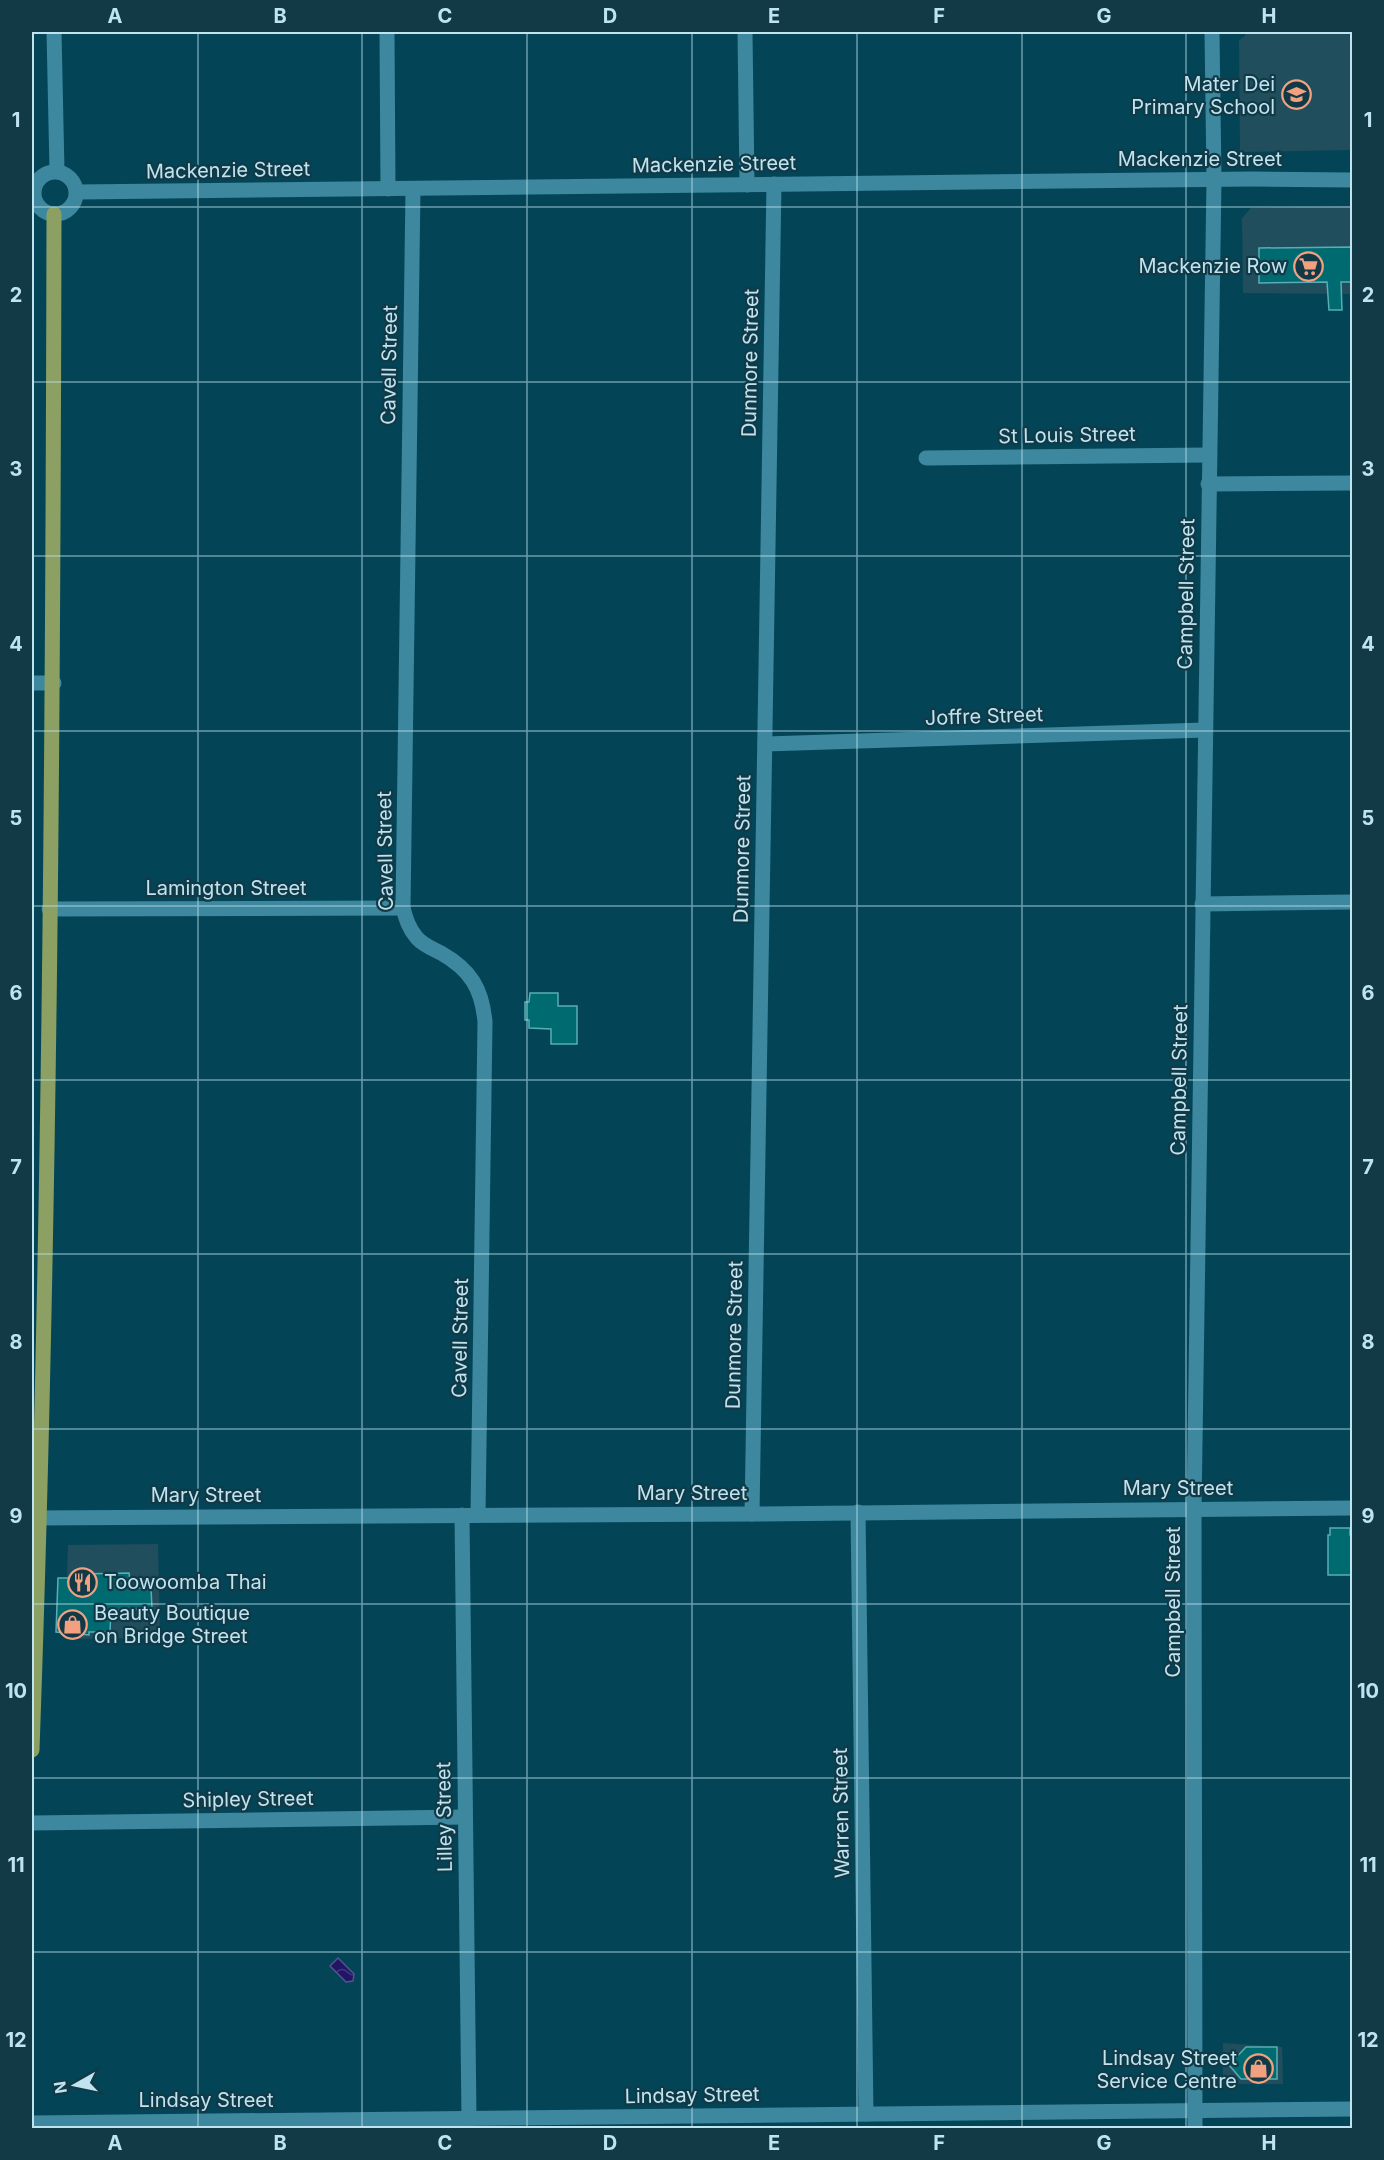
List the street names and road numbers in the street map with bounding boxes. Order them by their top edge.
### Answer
street label: Mackenzie Street [1118,147,1283,171]
street label: Mackenzie Street [632,151,797,177]
street label: Mackenzie Street [146,157,311,183]
street label: Dunmore Street [737,288,763,437]
street label: Cavell Street [376,304,402,425]
street label: St Louis Street [998,422,1136,448]
street label: Campbell Street [1173,518,1199,670]
street label: Joffre Street [924,702,1044,730]
street label: Dunmore Street [729,774,755,923]
street label: Cavell Street [372,790,398,911]
street label: Lamington Street [145,876,307,900]
street label: Campbell Street [1166,1004,1192,1156]
street label: Dunmore Street [721,1260,747,1409]
street label: Cavell Street [447,1277,473,1398]
street label: Mary Street [1123,1476,1234,1500]
street label: Mary Street [637,1481,748,1505]
street label: Mary Street [151,1483,262,1507]
street label: Campbell Street [1161,1526,1185,1678]
street label: Warren Street [828,1747,854,1878]
street label: Lilley Street [431,1761,457,1872]
street label: Shipley Street [182,1786,314,1812]
street label: Lindsay Street [624,2082,760,2108]
street label: Lindsay Street [138,2088,274,2112]

